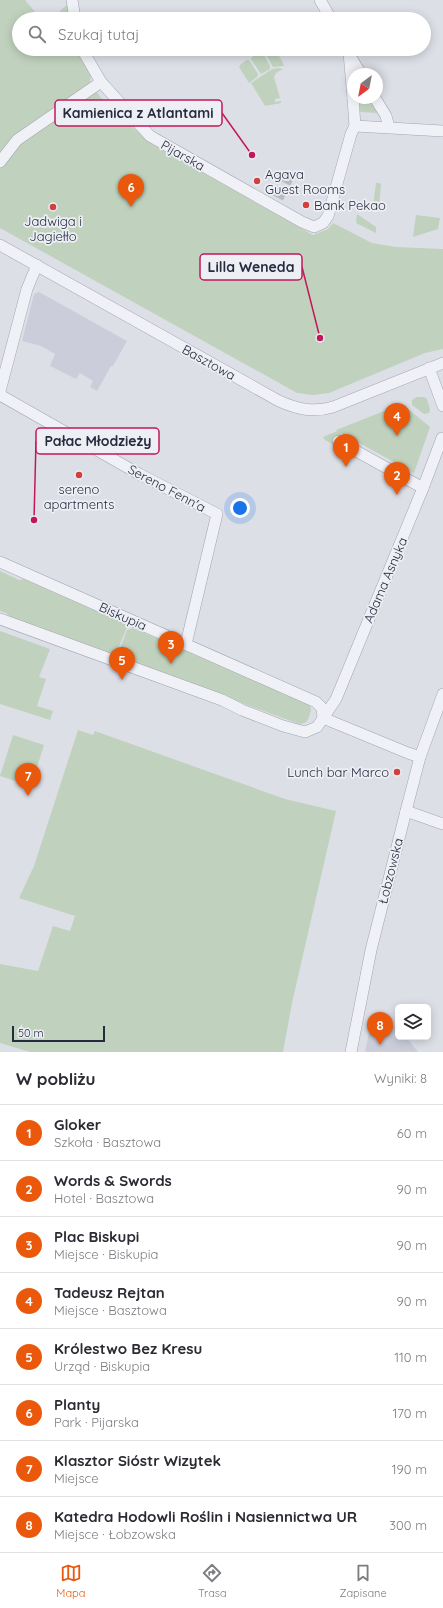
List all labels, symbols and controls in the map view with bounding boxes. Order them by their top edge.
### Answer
search box [12,12,431,56]
icon: search [26,23,48,45]
text: Szukaj tutaj [58,25,139,44]
north arrow [347,68,383,104]
callout: Kamienica z Atlantami [55,100,222,126]
text: Kamienica z Atlantami [62,104,214,122]
street label: Pijarska [158,136,208,174]
place label: Agava Guest Rooms [265,166,345,197]
pin: 6 [118,174,144,207]
marker: Agava Guest Rooms [252,176,262,186]
place label: Bank Pekao [314,197,386,213]
marker: Bank Pekao [301,200,311,210]
marker: Jadwiga i Jagiełło [48,202,58,212]
place label: Jadwiga i Jagiełło [24,213,82,244]
callout: Lilla Weneda [200,254,302,280]
text: Lilla Weneda [208,258,294,276]
street label: Basztowa [180,341,238,383]
pin: 4 [384,403,410,436]
callout: Pałac Młodzieży [36,428,159,454]
text: Pałac Młodzieży [44,432,152,450]
pin: 1 [333,434,359,467]
street label: Sereno Fenn'a [125,461,209,515]
pin: 2 [384,462,410,495]
marker: sereno apartments [74,470,84,480]
place label: sereno apartments [44,481,114,512]
your location [230,498,250,518]
street label: Adama Asnyka [360,535,410,625]
street label: Biskupia [97,598,149,634]
pin: 3 [158,631,184,664]
pin: 5 [109,647,135,680]
pin: 7 [15,763,41,796]
place label: Lunch bar Marco [287,764,389,780]
marker: Lunch bar Marco [392,767,402,777]
street label: Łobzowska [374,836,406,906]
map controls [395,1004,431,1040]
button: layers [395,1004,431,1040]
pin: 8 [367,1012,393,1045]
scale bar [12,1024,105,1043]
text: 50 m [18,1026,44,1040]
text: W pobliżu [16,1068,96,1089]
text: Wyniki: 8 [374,1070,427,1086]
text: Gloker [54,1115,101,1134]
text: 1 [26,1125,32,1141]
text: 60 m [397,1125,427,1141]
text: Szkoła · Basztowa [54,1134,161,1150]
text: Words & Swords [54,1171,172,1190]
text: 2 [25,1181,33,1197]
text: 90 m [397,1181,427,1197]
text: Hotel · Basztowa [54,1190,154,1206]
text: Plac Biskupi [54,1227,139,1246]
text: 3 [26,1237,32,1253]
text: 90 m [397,1237,427,1253]
text: Miejsce · Biskupia [54,1246,158,1262]
text: Tadeusz Rejtan [54,1283,165,1302]
text: 4 [25,1293,33,1309]
text: 90 m [397,1293,427,1309]
text: Miejsce · Basztowa [54,1302,167,1318]
text: Królestwo Bez Kresu [54,1339,202,1358]
text: 5 [25,1349,33,1365]
text: 110 m [394,1349,427,1365]
text: Urząd · Biskupia [54,1358,150,1374]
text: Planty [54,1395,100,1414]
text: 6 [25,1405,33,1421]
text: 170 m [392,1405,427,1421]
text: Park · Pijarska [54,1414,139,1430]
text: Klasztor Sióstr Wizytek [54,1451,221,1470]
text: 7 [25,1461,33,1477]
text: 190 m [392,1461,427,1477]
text: Miejsce [54,1470,99,1486]
text: Katedra Hodowli Roślin i Nasiennictwa UR [54,1507,357,1526]
text: 8 [25,1517,33,1533]
text: 300 m [389,1517,427,1533]
text: Miejsce · Łobzowska [54,1526,176,1542]
tab: Mapa [56,1562,85,1600]
tab: Trasa [198,1562,227,1600]
tab: Zapisane [339,1562,387,1600]

